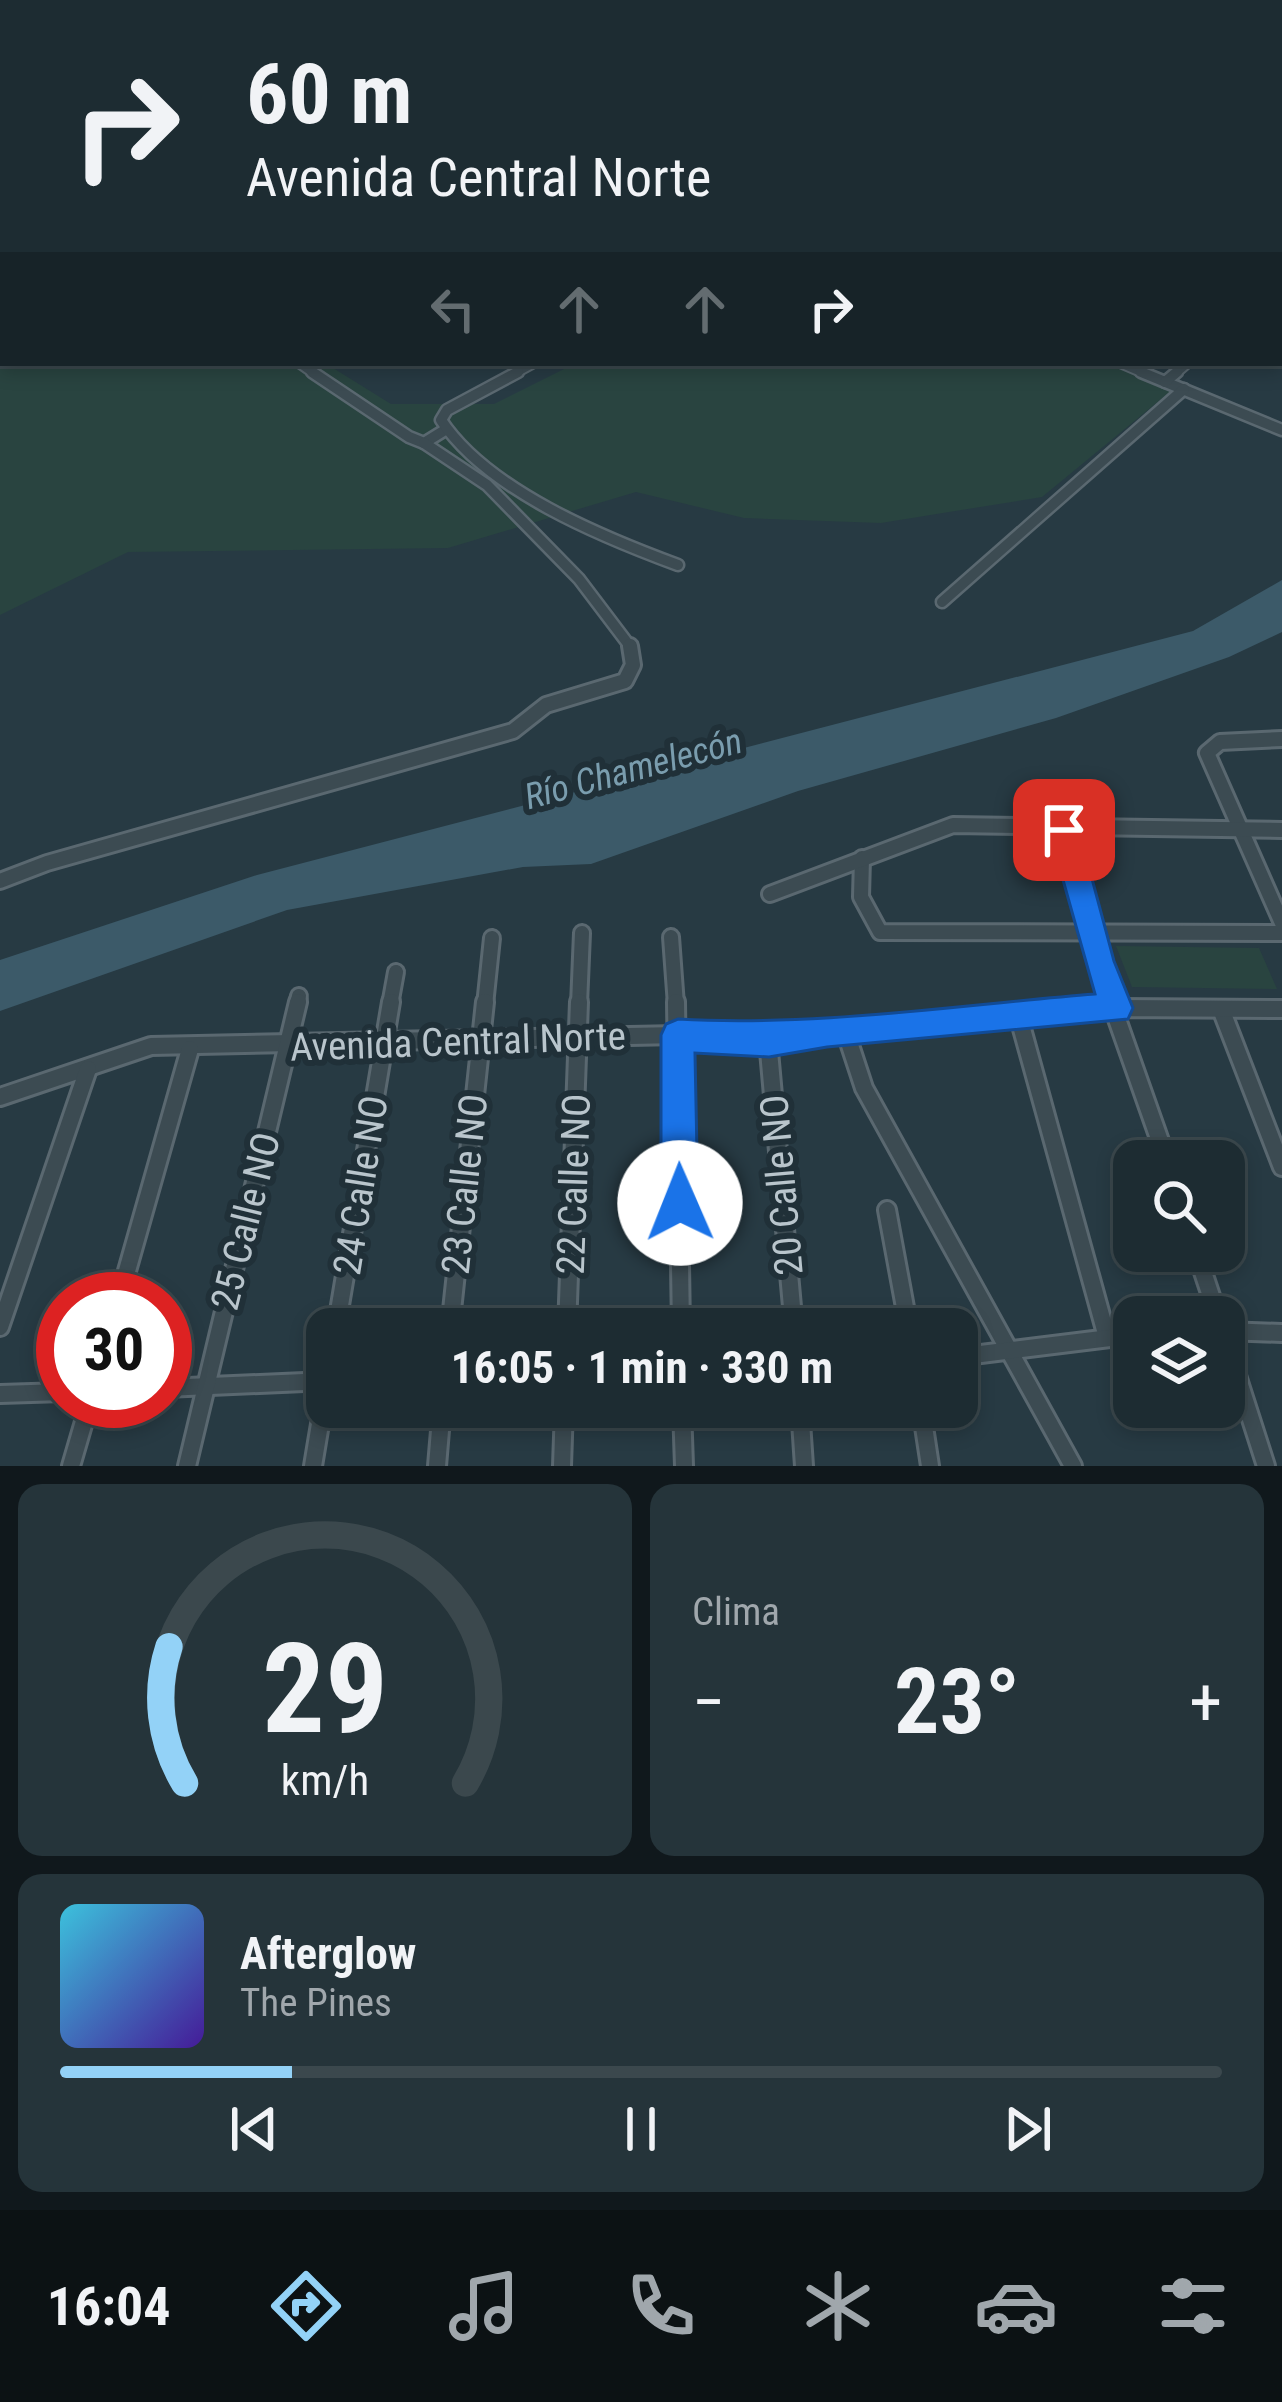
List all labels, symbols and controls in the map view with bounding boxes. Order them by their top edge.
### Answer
text: 60 m [246,45,413,144]
icon: right [48,48,204,204]
text: Avenida Central Norte [246,146,711,209]
icon: left [420,276,486,342]
icon: ahead [546,276,612,342]
icon: ahead [672,276,738,342]
icon: right [798,276,864,342]
water label: Río Chamelecón [520,720,747,818]
pin [1013,779,1115,881]
icon: arrive [1031,797,1097,863]
street label: Avenida Central Norte [289,1013,627,1071]
street label: 24 Calle NO [324,1092,398,1278]
street label: 23 Calle NO [433,1092,497,1277]
street label: 22 Calle NO [548,1093,600,1275]
street label: 20 Calle NO [751,1093,813,1277]
street label: 25 Calle NO [202,1128,290,1315]
position arrow [617,1140,743,1266]
map controls [1113,1140,1245,1428]
button: search [1113,1140,1245,1272]
speed limit sign: 30 [36,1272,192,1428]
button: layers [1113,1296,1245,1428]
text: 16:05 · 1 min · 330 m [451,1341,833,1394]
text: Clima [692,1589,780,1635]
text: 29 [262,1616,388,1762]
text: 23° [894,1650,1020,1755]
text: − [692,1664,725,1741]
text: + [1189,1664,1222,1741]
text: km/h [281,1755,369,1805]
text: Afterglow [240,1927,416,1980]
text: The Pines [240,1980,392,2026]
icon: previous [221,2096,287,2162]
icon: pause [608,2096,674,2162]
icon: next [995,2096,1061,2162]
icon: directions [264,2264,348,2348]
icon: music [442,2264,526,2348]
icon: phone [619,2264,703,2348]
icon: climate [796,2264,880,2348]
icon: car [974,2264,1058,2348]
icon: filters [1151,2264,1235,2348]
text: 16:04 [47,2275,171,2338]

